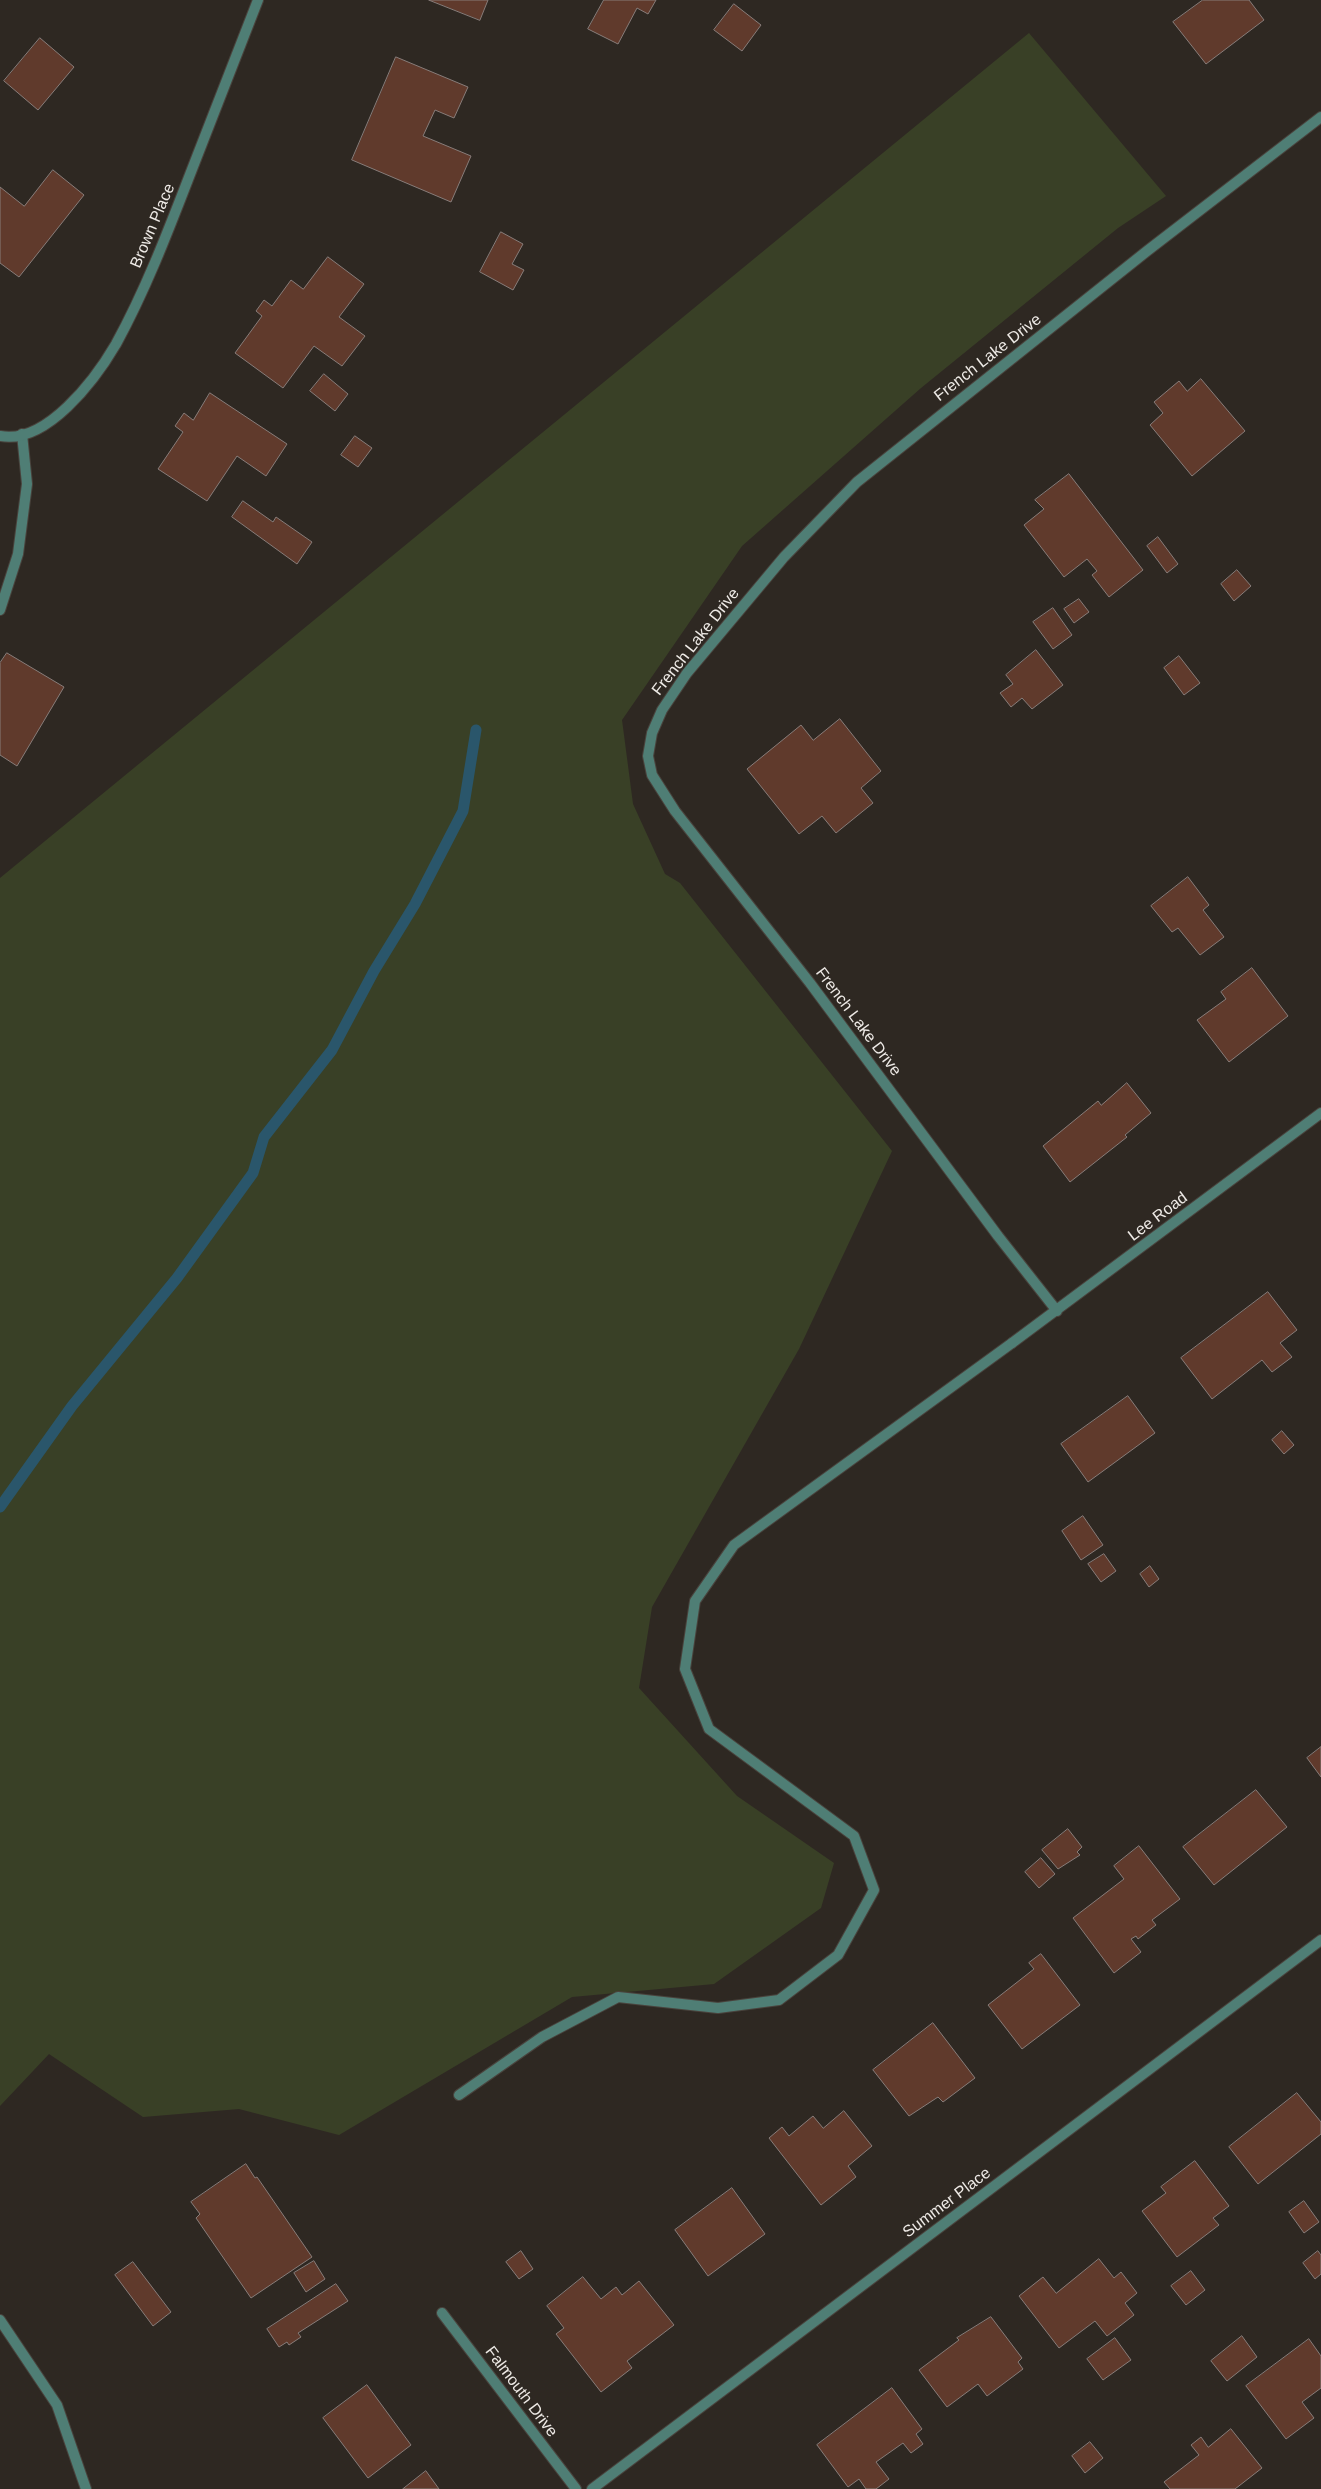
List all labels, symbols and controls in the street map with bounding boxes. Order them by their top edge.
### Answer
street label: Brown Place [127,181,179,271]
street label: French Lake Drive [931,310,1045,406]
street label: French Lake Drive [648,585,744,699]
street label: French Lake Drive [811,964,905,1080]
street label: Lee Road [1125,1188,1191,1246]
street label: Summer Place [899,2164,995,2242]
street label: Falmouth Drive [481,2343,561,2441]

